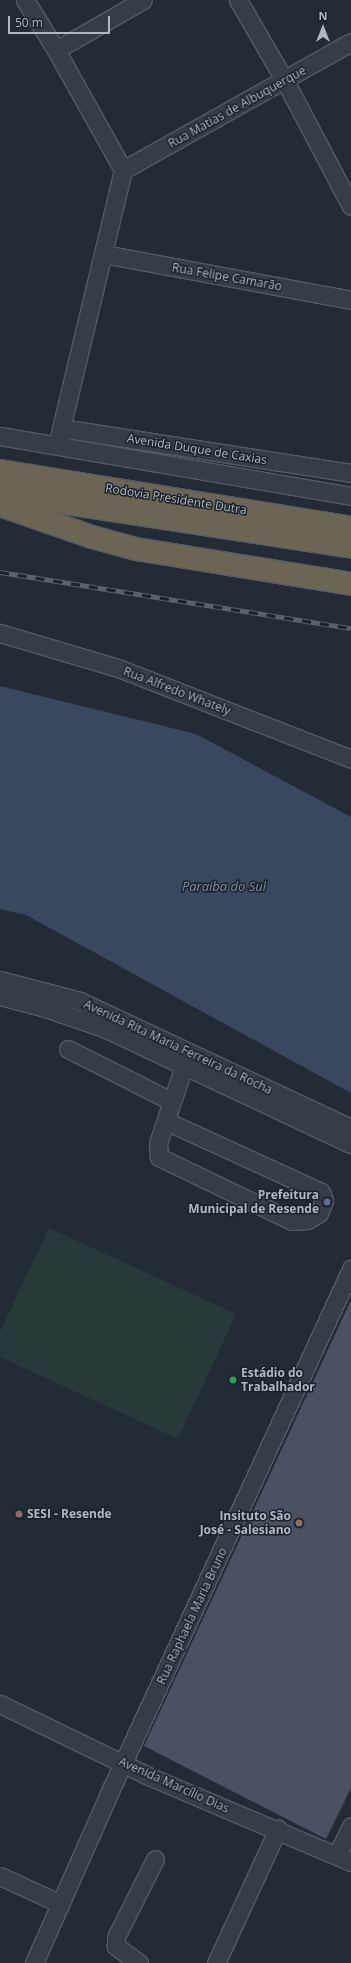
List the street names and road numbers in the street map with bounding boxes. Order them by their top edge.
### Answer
street label: Rua Matias de Albuquerque [166,63,308,151]
street label: Rua Felipe Camarão [171,260,283,294]
street label: Avenida Duque de Caxias [126,431,268,467]
street label: Rodovia Presidente Dutra [104,481,248,517]
street label: Rua Alfredo Whately [121,664,233,718]
street label: Avenida Rita Maria Ferreira da Rocha [81,997,275,1097]
street label: Rua Raphaela Maria Bruno [154,1545,230,1687]
street label: Avenida Marcílio Dias [116,1754,232,1816]

